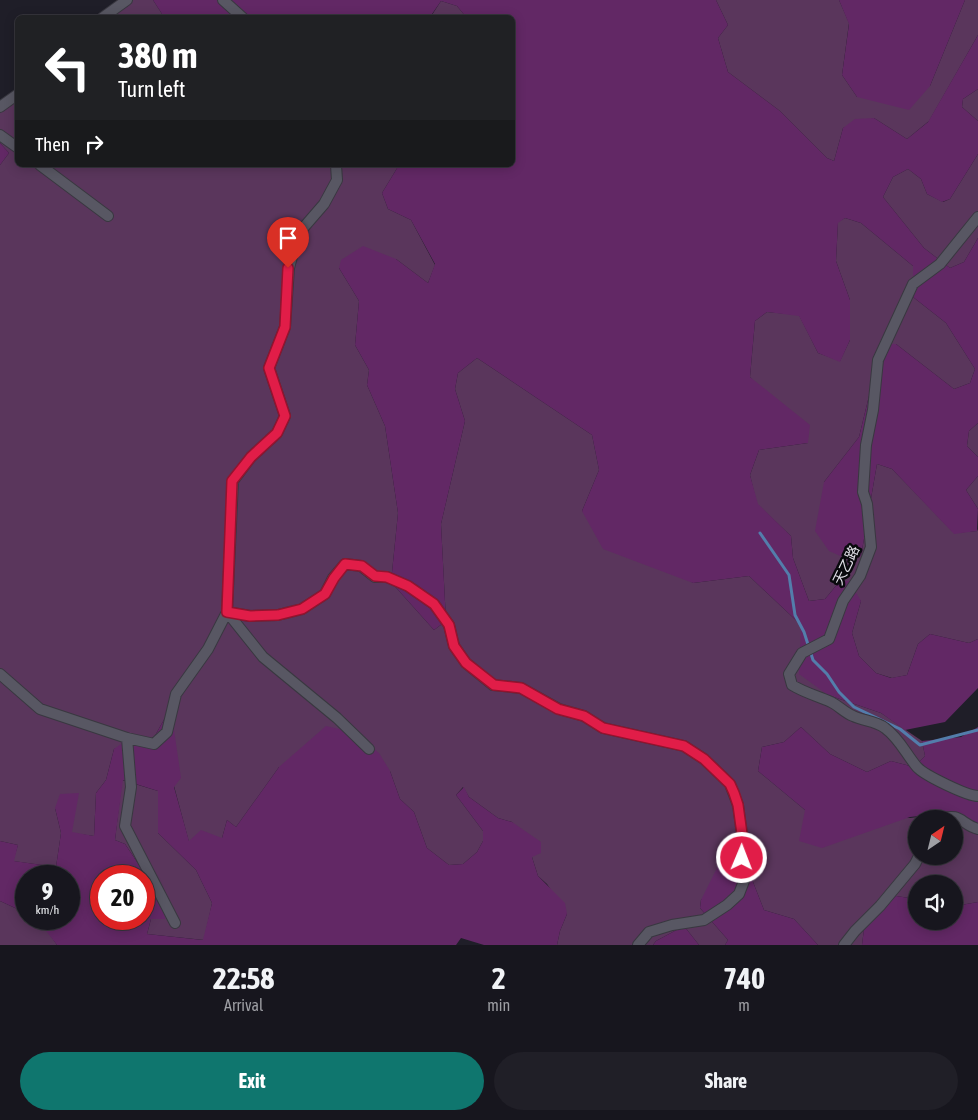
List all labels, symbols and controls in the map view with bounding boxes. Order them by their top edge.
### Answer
icon: left [35,35,100,100]
text: 380 m [118,35,197,75]
text: Turn left [118,76,185,102]
icon: right [80,130,108,158]
text: Then [35,133,70,155]
pin [267,217,309,268]
icon: arrive [274,224,302,252]
street label: 天乙路 [830,543,862,587]
north arrow [908,810,962,865]
map controls [908,810,963,930]
position arrow [715,831,767,883]
speed limit sign: 20 [90,865,155,930]
button: sound [908,875,963,930]
text: 9 [42,877,53,905]
text: km/h [36,903,59,917]
text: 22:58 [213,961,274,995]
text: 2 [492,961,506,995]
text: 740 [723,961,765,995]
text: Arrival [224,996,263,1014]
text: min [487,996,510,1014]
text: m [738,996,750,1014]
button: Exit [20,1052,484,1110]
button: Share [494,1052,958,1110]

